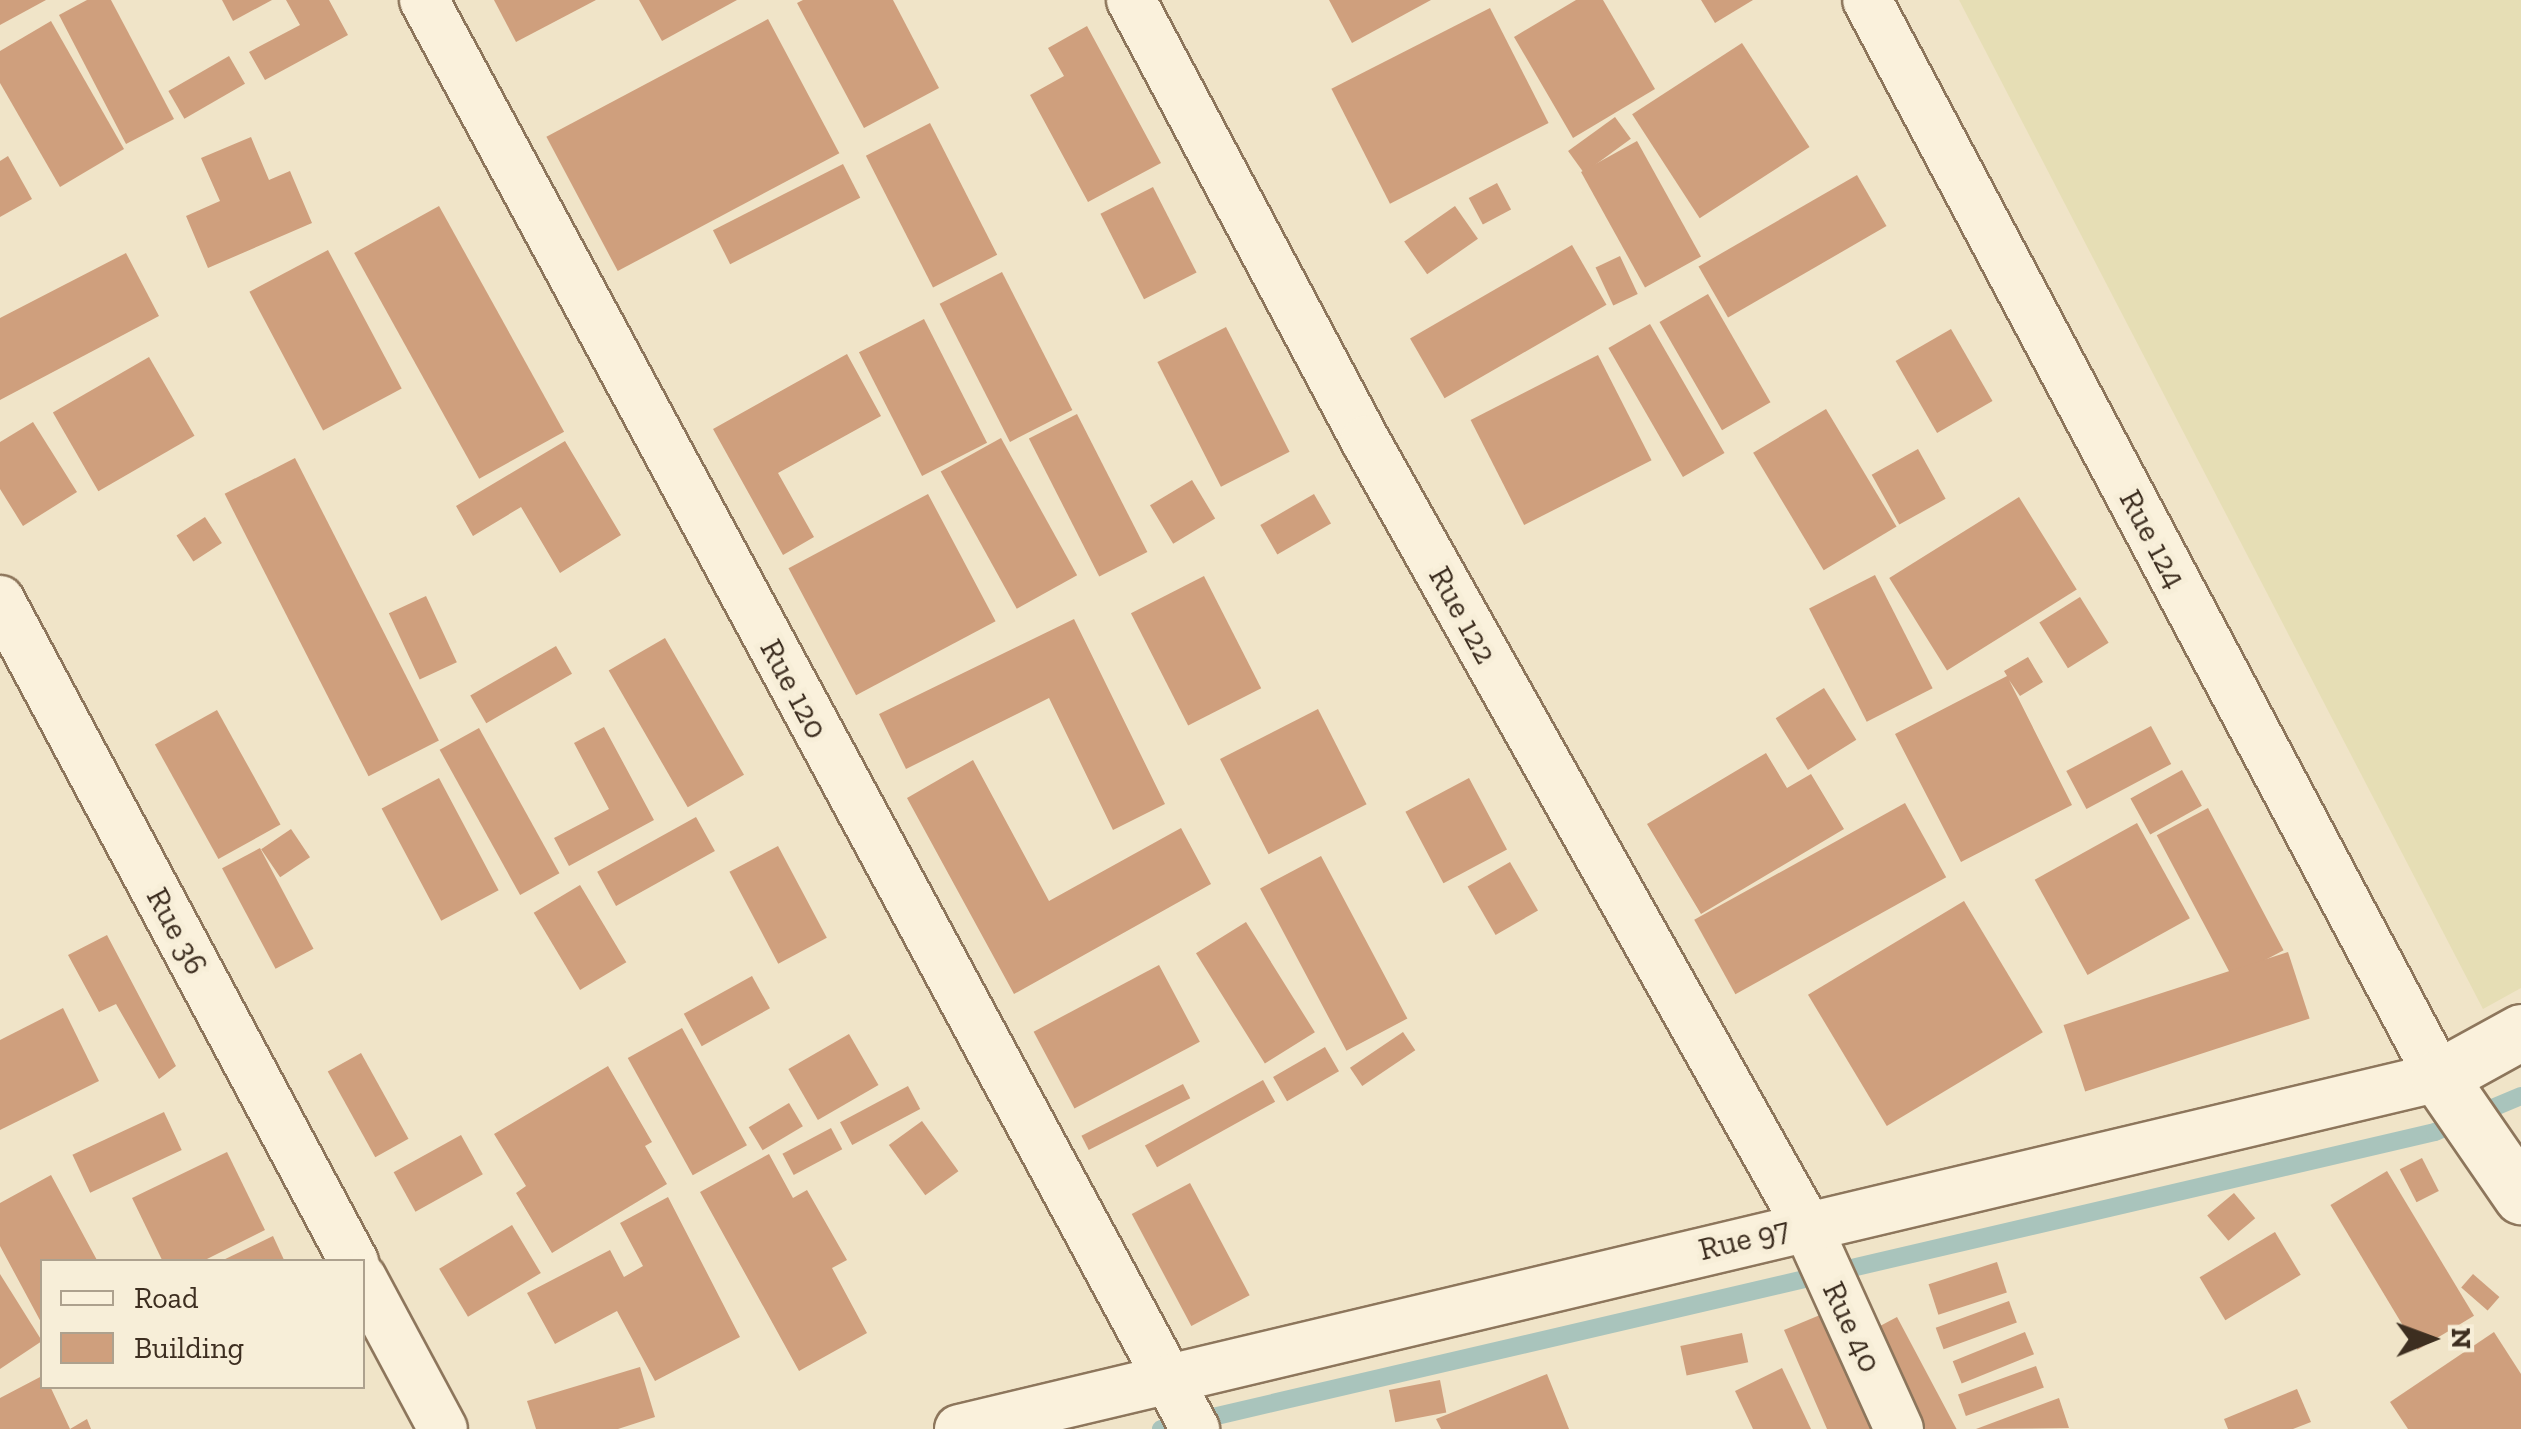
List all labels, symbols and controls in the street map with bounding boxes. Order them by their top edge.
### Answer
street label: Rue 124 [2111,483,2195,595]
street label: Rue 122 [1421,560,1505,670]
street label: Rue 120 [752,633,836,745]
street label: Rue 36 [138,881,216,981]
street label: Rue 97 [1695,1209,1793,1269]
legend [40,1259,365,1389]
street label: Rue 40 [1814,1276,1890,1378]
text: Road [134,1280,199,1316]
north arrow [2381,1289,2481,1389]
text: N [2445,1328,2478,1349]
text: Building [134,1330,244,1366]

